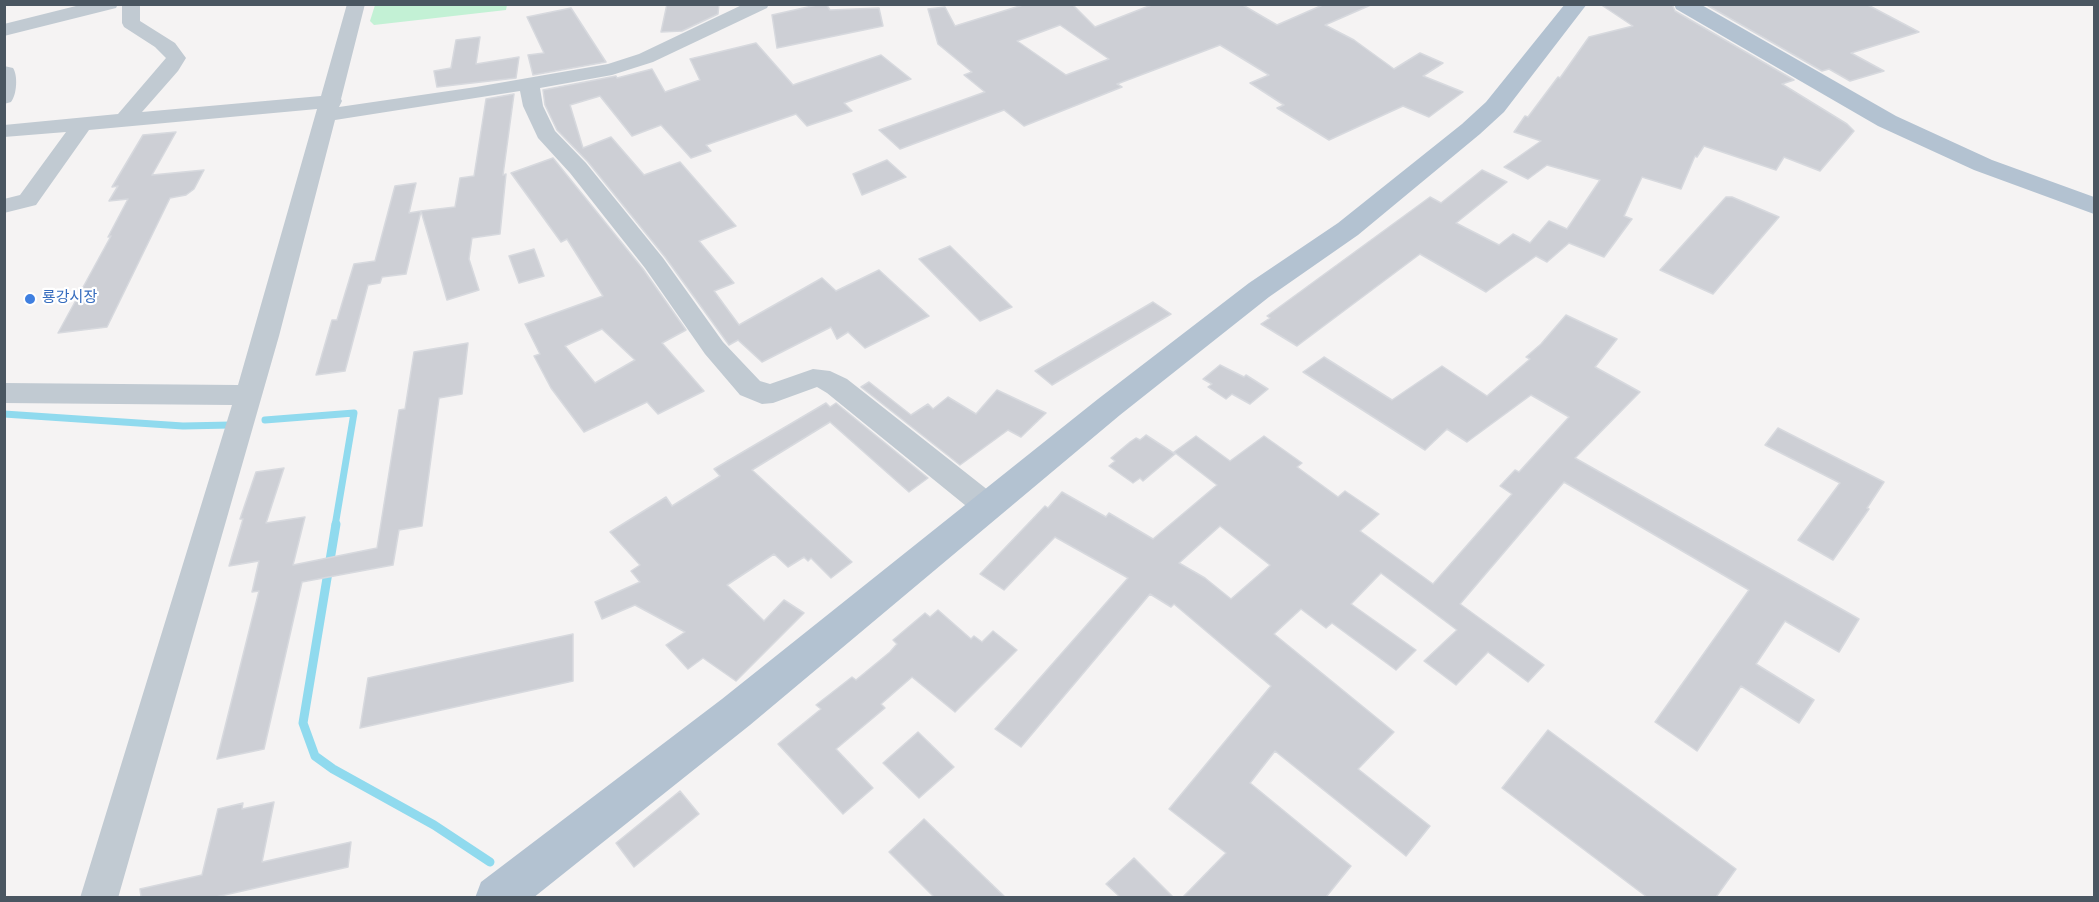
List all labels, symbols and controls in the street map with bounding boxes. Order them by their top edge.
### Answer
place label: 룡강시장 [42,290,97,308]
marker: 룡강시장 [23,292,37,306]

